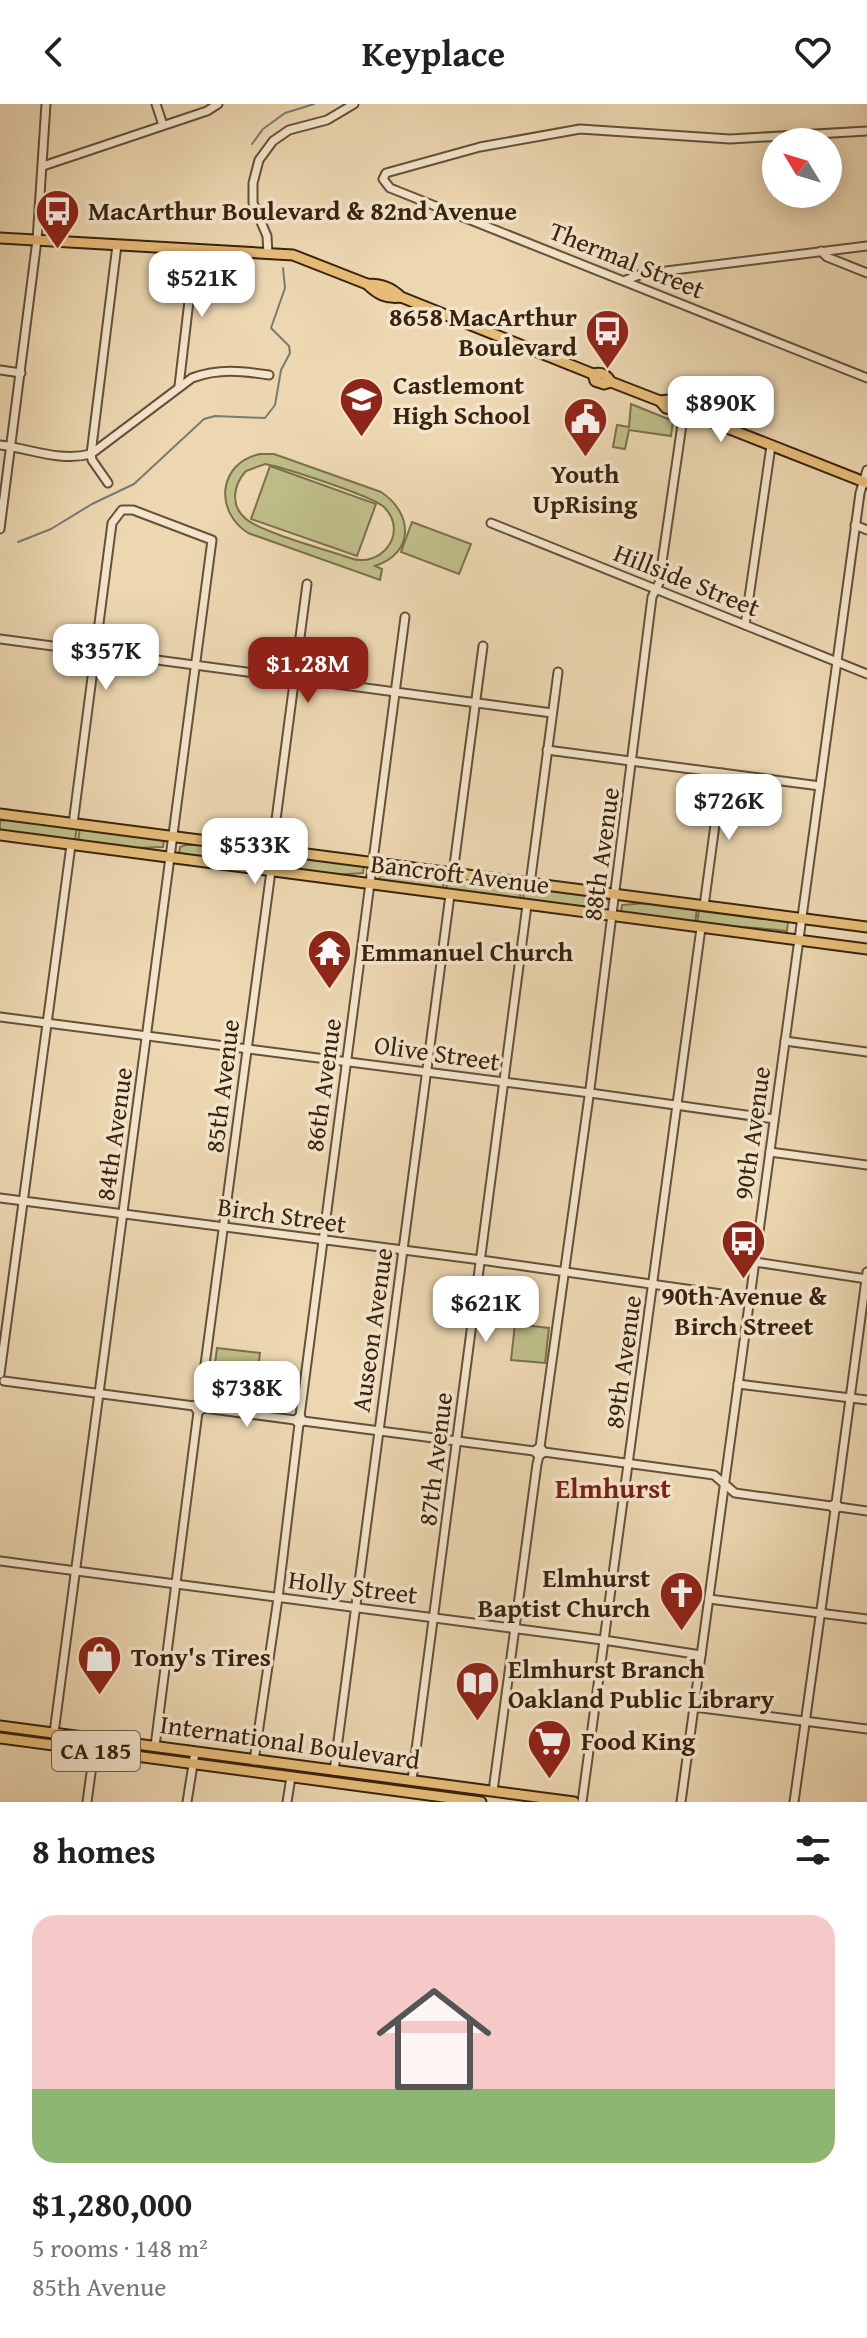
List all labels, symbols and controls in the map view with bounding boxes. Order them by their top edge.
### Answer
text: Keyplace [362,26,505,79]
icon: back [32,30,76,74]
icon: heart [791,30,835,74]
north arrow [762,128,842,208]
map controls [762,128,842,208]
bus stop icon: MacArthur Boulevard & 82nd Avenue [33,187,81,250]
place label: MacArthur Boulevard & 82nd Avenue [88,191,517,230]
street label: Thermal Street [544,211,711,308]
pin: $521K [146,251,258,319]
text: $521K [167,257,237,296]
place label: 8658 MacArthur Boulevard [389,297,577,366]
bus stop icon: 8658 MacArthur Boulevard [584,308,632,371]
place label: Castlemont High School [393,365,530,434]
school or university icon: Castlemont High School [338,376,386,439]
pin: $890K [665,376,777,444]
text: $890K [686,382,756,421]
public building icon: Youth UpRising [561,395,609,458]
place label: Youth UpRising [533,454,638,523]
street label: Hillside Street [608,533,766,627]
pin: $357K [50,624,162,692]
text: $357K [71,630,141,669]
pin: $1.28M [243,637,373,705]
text: $1.28M [266,643,350,682]
pin: $726K [673,774,785,842]
text: $726K [694,780,764,819]
street label: 88th Avenue [572,785,629,923]
pin: $533K [199,818,311,886]
text: $533K [220,824,290,863]
street label: Bancroft Avenue [368,843,552,904]
temple icon: Emmanuel Church [306,928,354,991]
place label: Emmanuel Church [361,932,574,971]
street label: 86th Avenue [294,1016,351,1154]
street label: 85th Avenue [194,1017,249,1155]
street label: Olive Street [372,1024,502,1081]
street label: 90th Avenue [723,1064,780,1202]
street label: 84th Avenue [85,1065,142,1203]
street label: Birch Street [215,1186,349,1243]
bus stop icon: 90th Avenue & Birch Street [720,1217,768,1280]
street label: Auseon Avenue [341,1245,402,1415]
pin: $621K [430,1276,542,1344]
place label: 90th Avenue & Birch Street [661,1276,828,1345]
text: $621K [451,1282,521,1321]
street label: 89th Avenue [594,1293,651,1431]
pin: $738K [191,1361,303,1429]
text: $738K [212,1367,282,1406]
street label: 87th Avenue [407,1390,462,1528]
district label: Elmhurst [555,1467,671,1508]
place label: Elmhurst Baptist Church [478,1558,651,1627]
street label: Holly Street [286,1559,420,1614]
church icon: Elmhurst Baptist Church [657,1569,705,1632]
shop icon: Tony's Tires [76,1633,124,1696]
place label: Tony's Tires [131,1637,271,1676]
place label: Elmhurst Branch Oakland Public Library [508,1649,775,1718]
library icon: Elmhurst Branch Oakland Public Library [453,1660,501,1723]
street label: International Boulevard [158,1704,423,1779]
supermarket icon: Food King [526,1717,574,1780]
place label: Food King [581,1721,696,1760]
road number: CA 185 [52,1731,140,1771]
text: 8 homes [32,1826,156,1875]
icon: filters [791,1828,835,1872]
icon: home [362,1967,506,2111]
text: $1,280,000 [32,2179,192,2228]
text: 5 rooms · 148 m² [32,2228,208,2267]
text: 85th Avenue [32,2267,166,2306]

